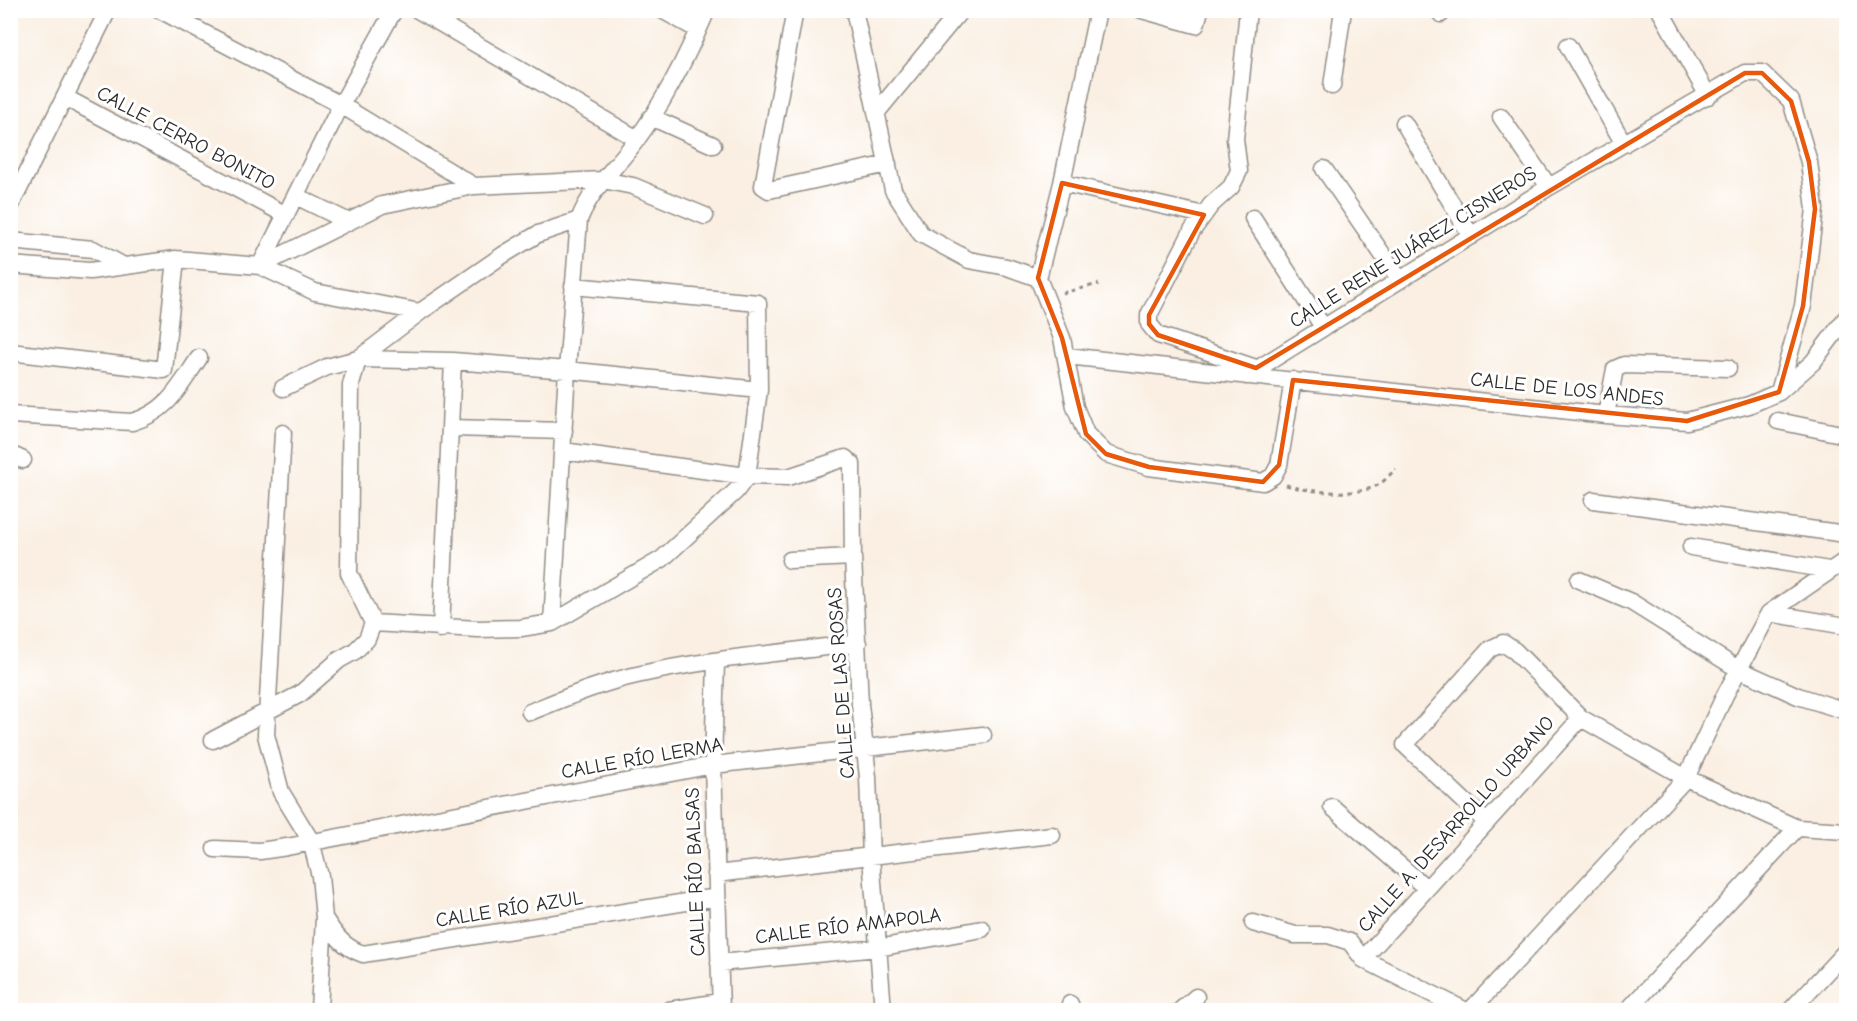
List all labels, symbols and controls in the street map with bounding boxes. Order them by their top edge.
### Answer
street label: CALLE CERRO BONITO [93,81,279,195]
street label: CALLE RENE JUÁREZ CISNEROS [1285,160,1541,333]
street label: CALLE DE LOS ANDES [1469,367,1665,411]
street label: CALLE DE LAS ROSAS [823,587,859,779]
street label: CALLE A. DESARROLLO URBANO [1353,711,1559,937]
street label: CALLE RÍO LERMA [559,732,725,784]
street label: CALLE RÍO BALSAS [681,787,709,957]
street label: CALLE RÍO AZUL [434,886,584,932]
street label: CALLE RÍO AMAPOLA [754,903,943,949]

